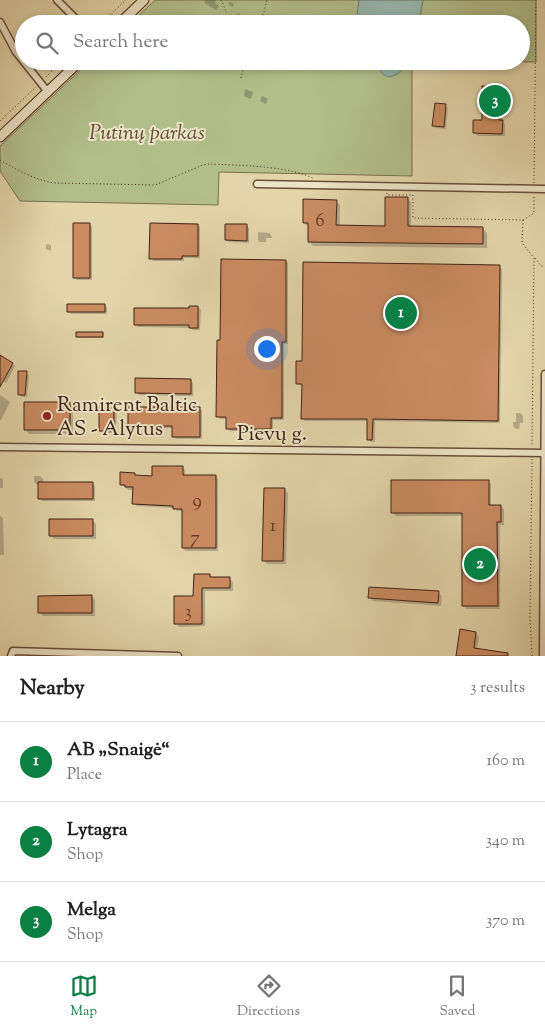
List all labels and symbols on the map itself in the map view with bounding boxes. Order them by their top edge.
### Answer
pin: 3 [479,82,511,120]
park label: Putinų parkas [89,119,205,149]
house number: 6 [315,208,325,235]
pin: 1 [385,294,417,332]
your location [254,336,280,362]
place label: Ramirent Baltic AS - Alytus [57,391,198,445]
marker: Ramirent Baltic AS - Alytus [41,410,53,422]
street label: Pievų g. [237,420,307,450]
house number: 9 [192,488,202,515]
house number: 1 [270,513,277,540]
house number: 7 [190,525,200,552]
pin: 2 [464,545,496,583]
house number: 3 [184,599,192,626]

